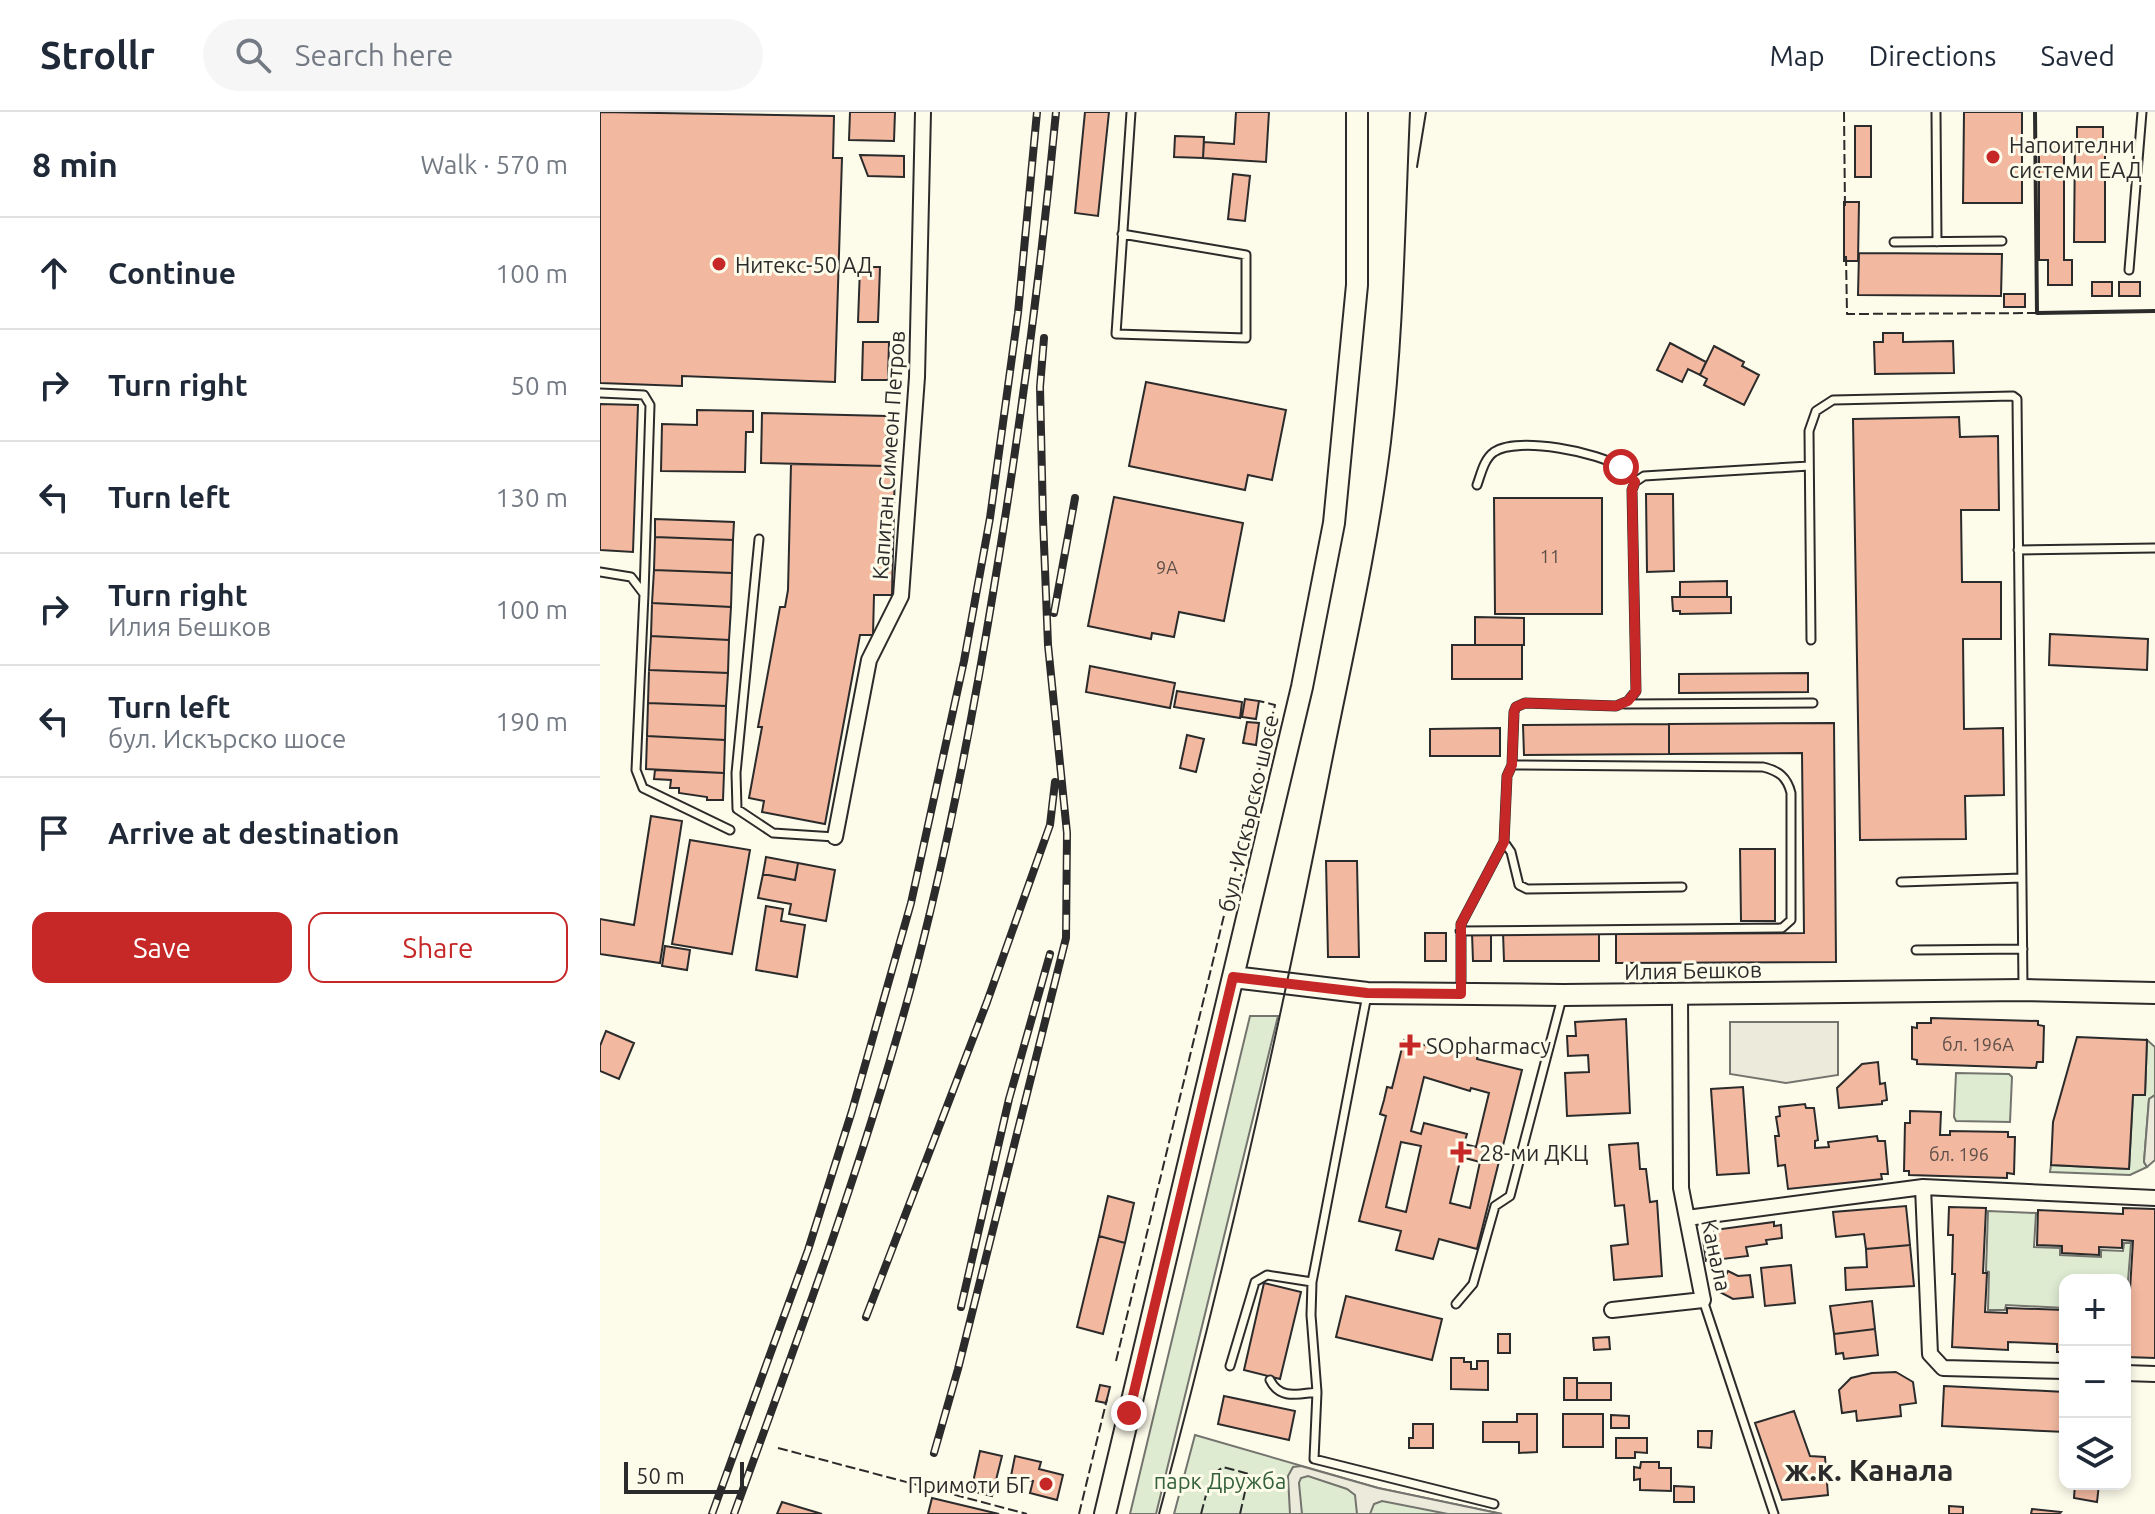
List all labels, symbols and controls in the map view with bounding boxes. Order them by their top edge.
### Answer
search box [203,19,763,91]
icon: search [231,33,275,77]
text: Strollr [40,34,155,76]
text: Search here [295,38,453,72]
text: Map [1769,40,1825,71]
text: Directions [1869,40,1996,71]
text: Saved [2040,40,2115,71]
place label: Напоителни системи ЕАД [2009,132,2142,182]
text: 8 min [32,145,118,183]
marker: Напоителни системи ЕАД [1984,148,2002,166]
text: Walk · 570 m [420,150,568,179]
icon: ahead [32,251,76,295]
place label: Нитекс-50 АД [735,252,872,277]
marker: Нитекс-50 АД [710,255,728,273]
text: Continue [108,256,236,290]
text: 100 m [496,259,568,288]
street label: Капитан Симеон Петров [867,330,909,580]
icon: right [32,363,76,407]
text: Turn right [108,368,248,402]
text: 50 m [510,371,568,400]
route start [1603,449,1639,485]
icon: left [32,475,76,519]
text: Turn left [108,480,230,514]
text: 130 m [496,483,568,512]
house number: 11 [1540,546,1560,566]
house number: 9A [1156,557,1178,577]
text: Turn right [108,578,248,612]
icon: right [32,587,76,631]
text: 100 m [496,595,568,624]
text: Илия Бешков [108,612,271,641]
text: Turn left [108,690,230,724]
icon: left [32,699,76,743]
text: 190 m [496,707,568,736]
street label: бул. Искърско шосе [1213,712,1283,914]
text: бул. Искърско шосе [108,724,346,753]
icon: arrive [32,811,76,855]
text: Arrive at destination [108,816,400,850]
button: Save [32,912,292,983]
button: Share [308,912,568,983]
street label: Илия Бешков [1624,956,1762,984]
place label: SOpharmacy [1426,1033,1551,1058]
house number: бл. 196А [1942,1034,2014,1054]
marker: SOpharmacy [1401,1036,1419,1054]
place label: 28-ми ДКЦ [1479,1140,1588,1165]
marker: 28-ми ДКЦ [1450,1141,1472,1163]
house number: бл. 196 [1929,1144,1989,1164]
street label: Канала [1697,1217,1737,1293]
map controls [2059,1274,2131,1490]
button: + [2059,1274,2131,1346]
button: − [2059,1346,2131,1418]
route end [1111,1395,1147,1431]
button: layers [2059,1418,2131,1490]
district label: ж.к. Канала [1785,1453,1953,1487]
scale bar [624,1458,744,1494]
text: 50 m [636,1463,685,1488]
park label: парк Дружба [1154,1468,1286,1493]
place label: Примоти БГ [908,1472,1030,1497]
marker: Примоти БГ [1037,1475,1055,1493]

